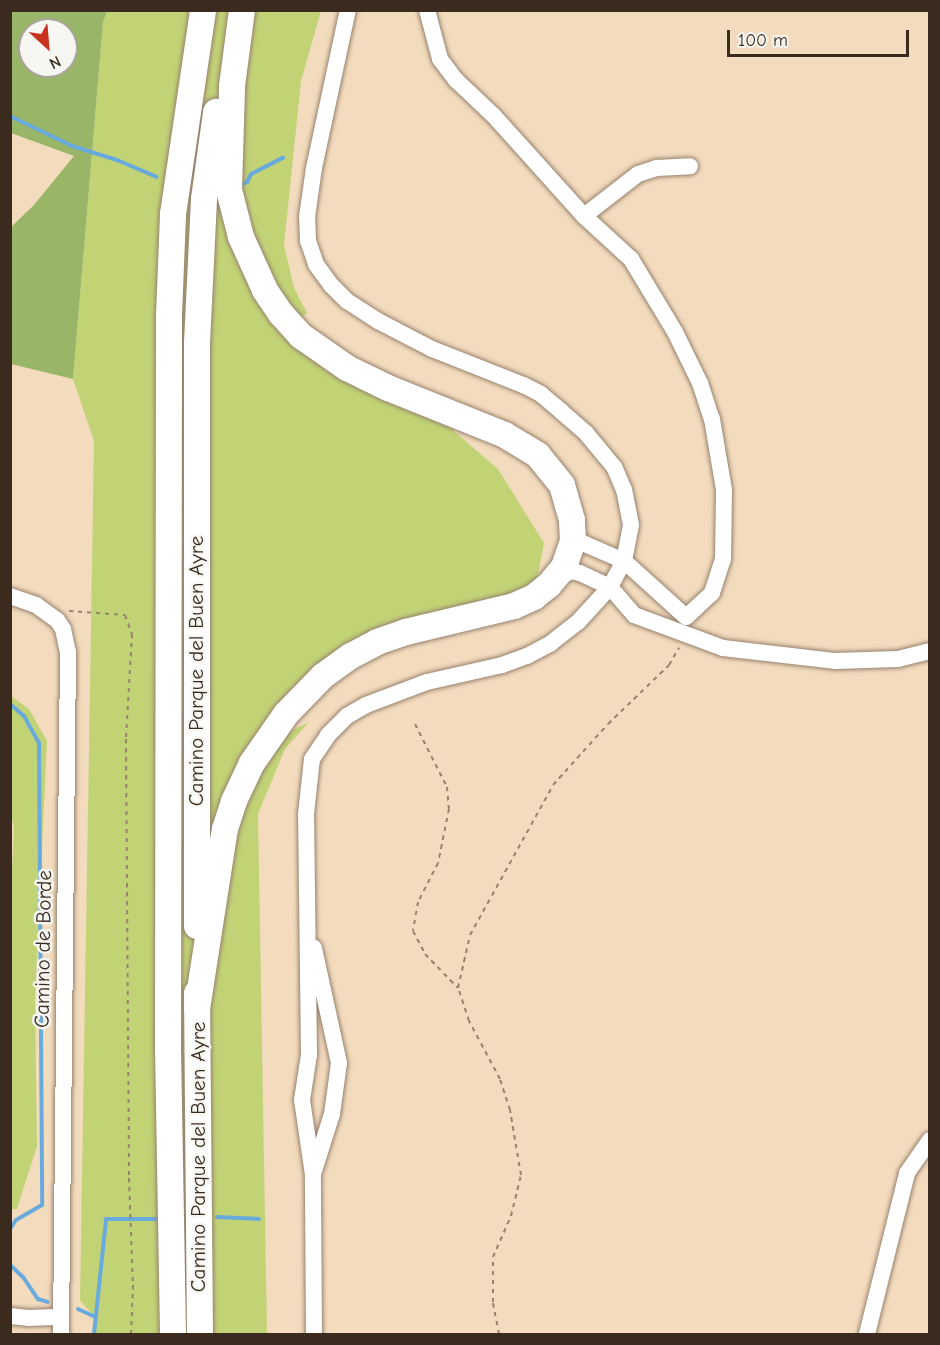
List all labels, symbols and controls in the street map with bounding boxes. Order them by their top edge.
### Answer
north arrow [18,18,78,78]
scale bar [730,18,912,56]
text: 100 m [738,30,788,51]
text: N [46,52,64,73]
street label: Camino Parque del Buen Ayre [183,536,209,806]
street label: Camino de Borde [29,870,57,1028]
street label: Camino Parque del Buen Ayre [185,1022,211,1292]

